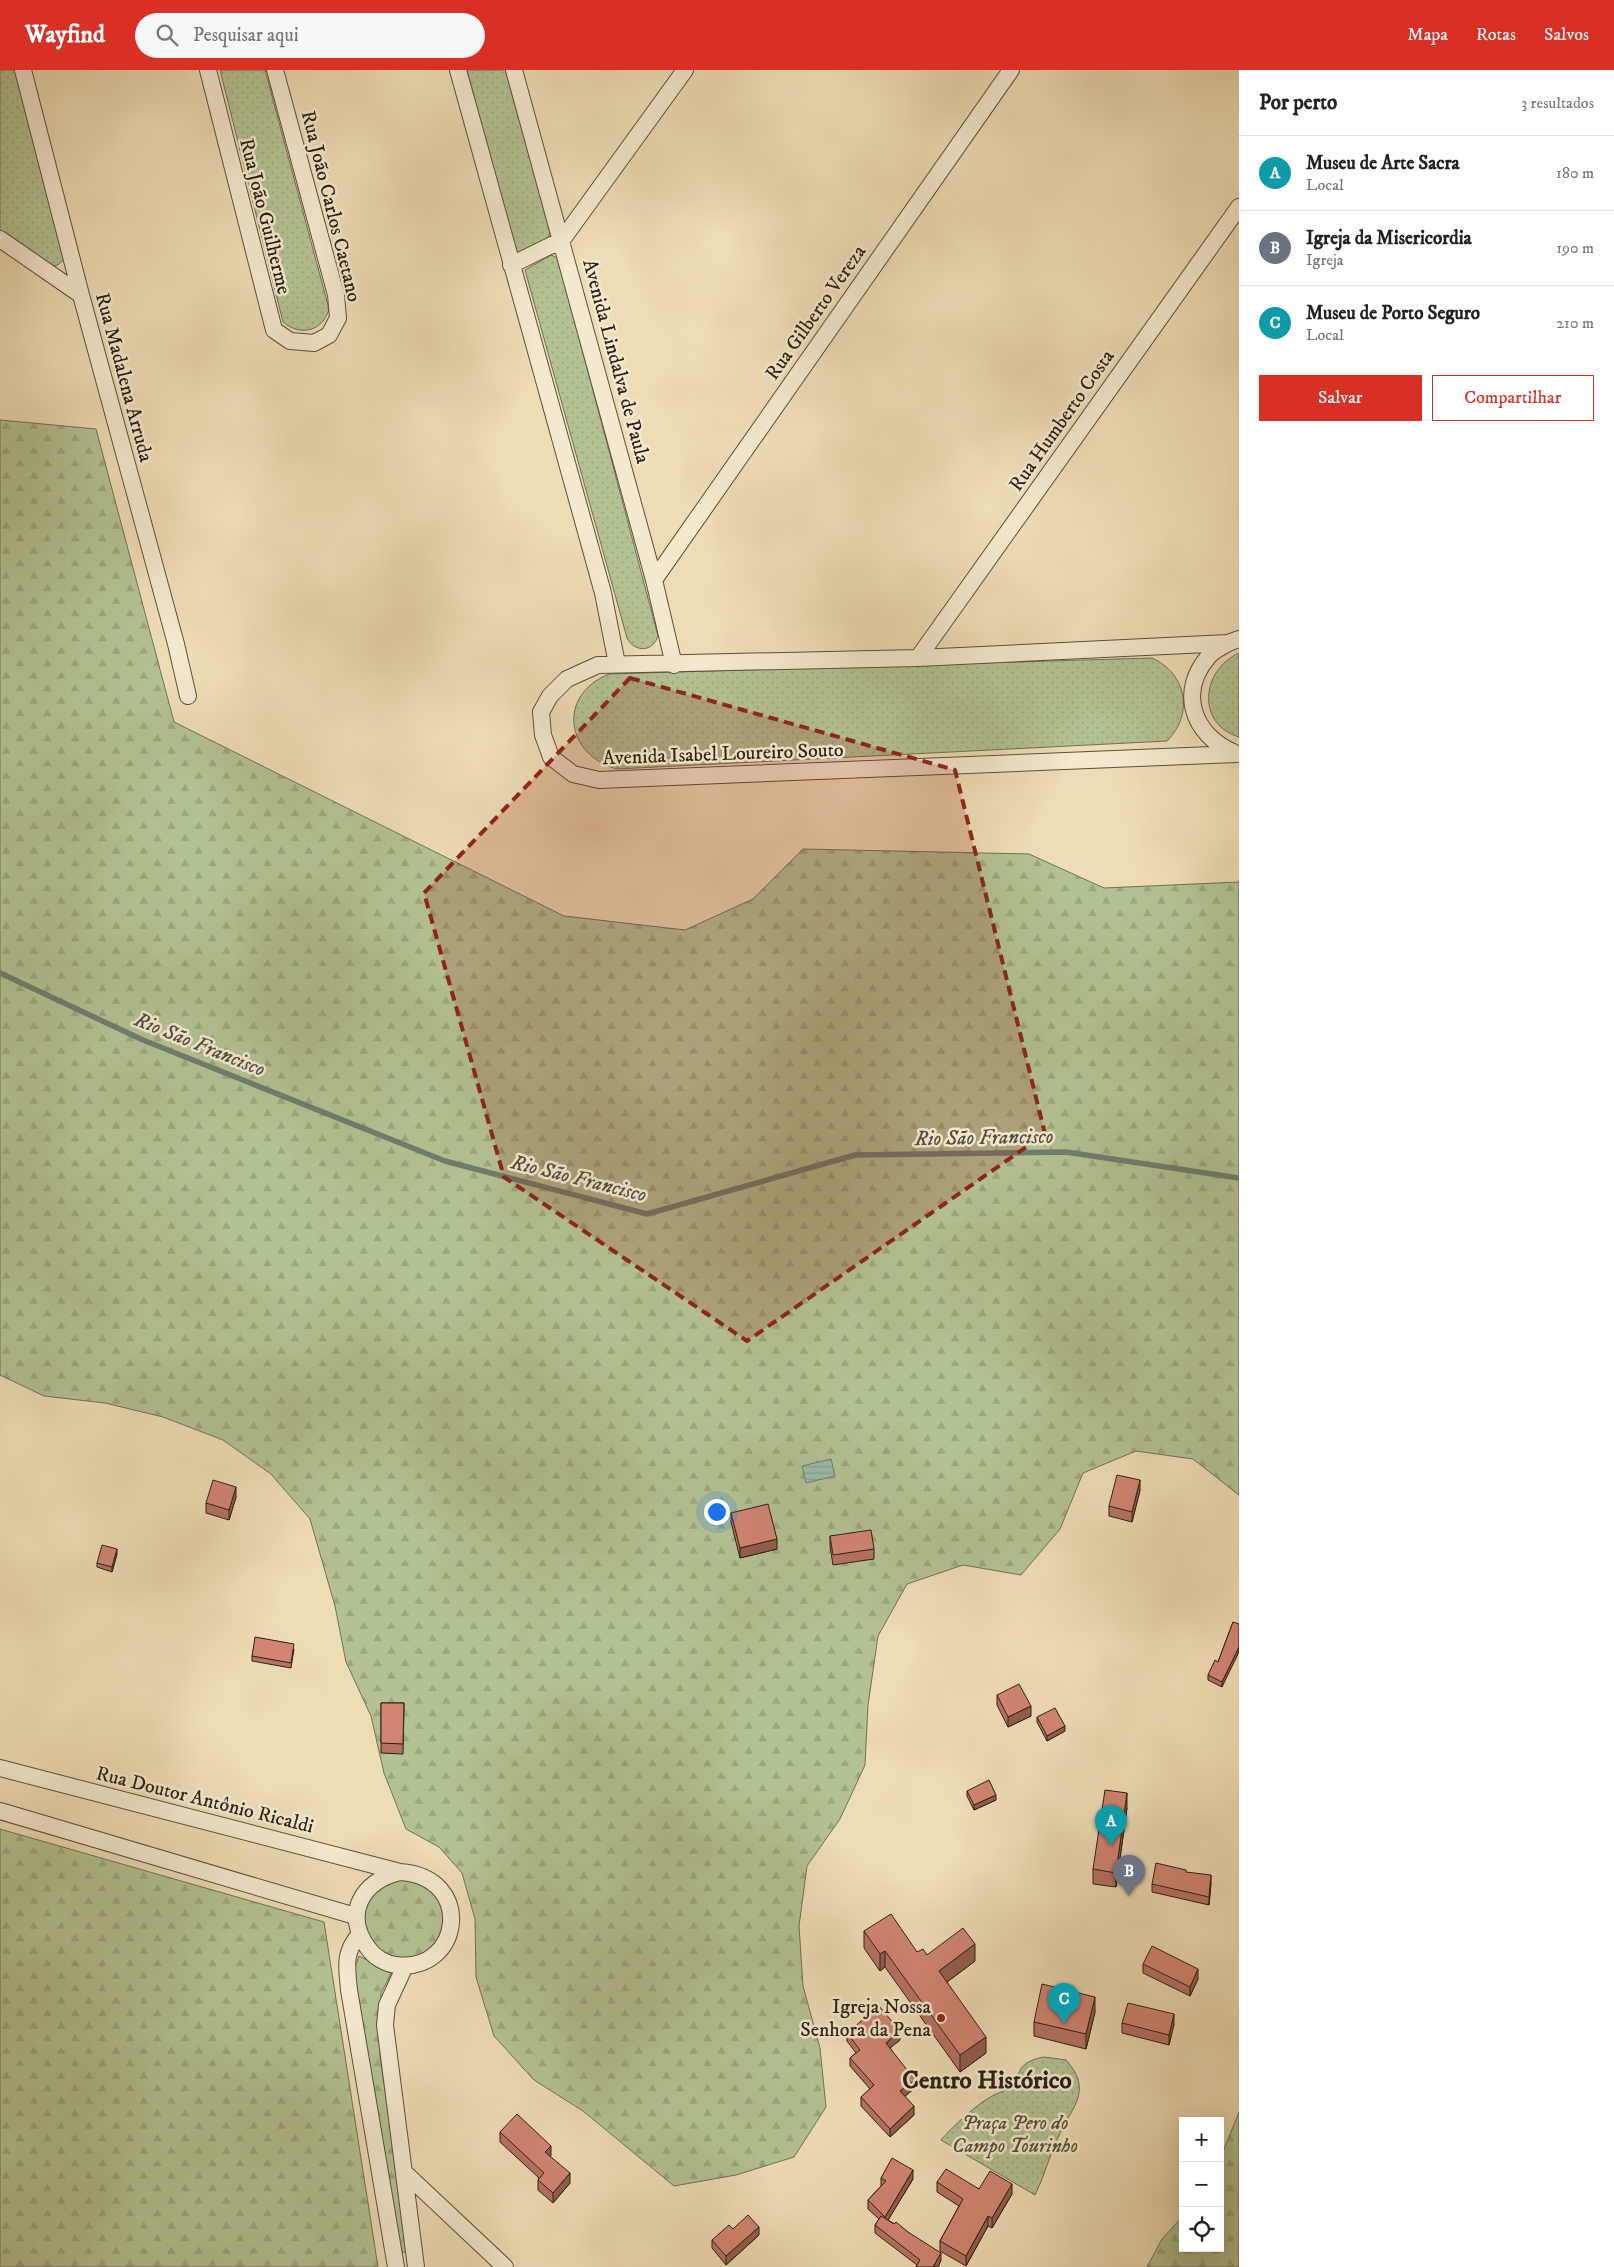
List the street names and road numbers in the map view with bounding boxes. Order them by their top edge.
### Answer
street label: Rua João Carlos Caetano [295,108,366,305]
street label: Rua João Guilherme [233,136,296,297]
street label: Rua Gilberto Vereza [760,240,872,385]
street label: Avenida Lindalva de Paula [576,257,655,467]
street label: Rua Madalena Arruda [89,290,158,465]
street label: Rua Humberto Costa [1004,345,1121,496]
street label: Avenida Isabel Loureiro Souto [602,738,844,771]
street label: Rua Doutor Antônio Ricaldi [93,1761,316,1840]

